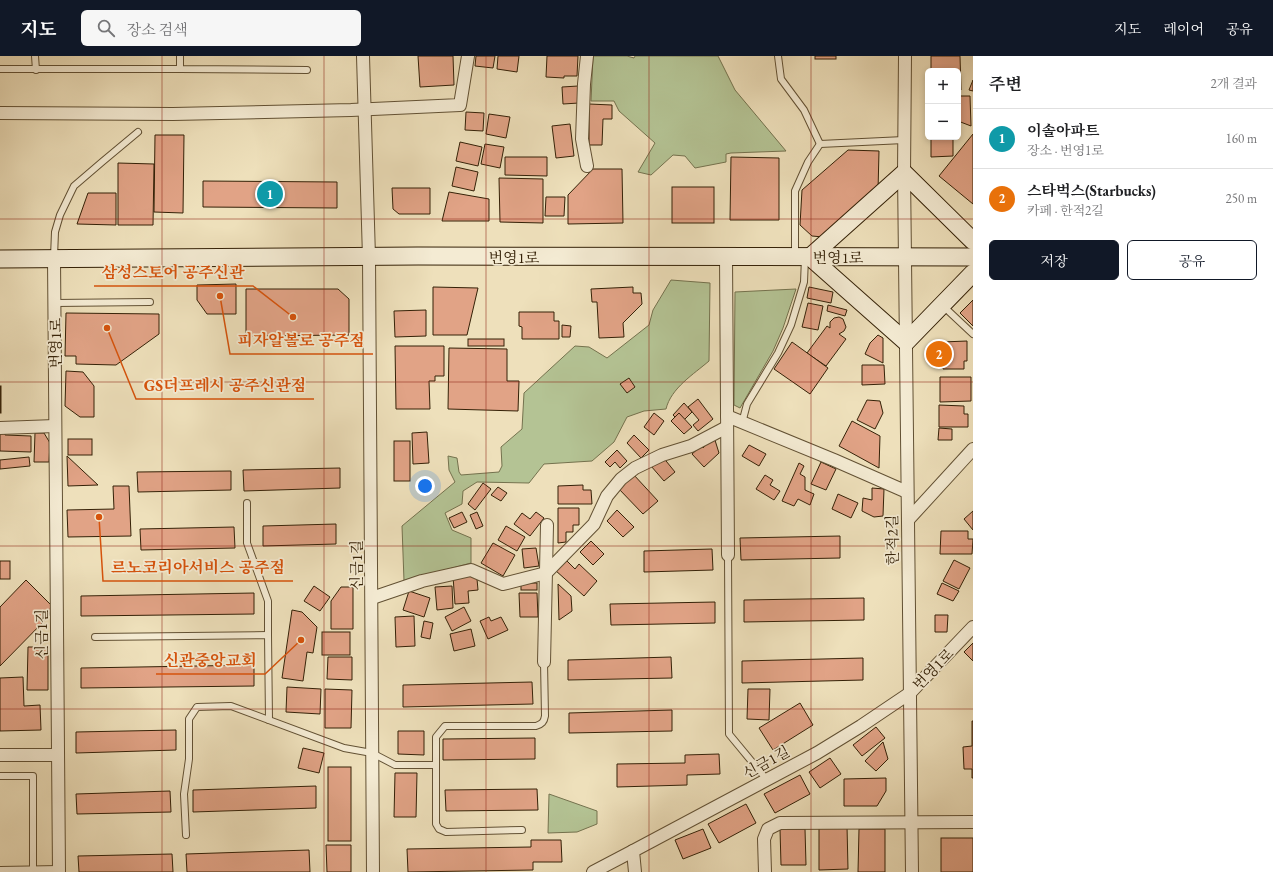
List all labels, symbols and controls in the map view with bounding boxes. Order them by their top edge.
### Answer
search box [81,10,361,46]
text: 지도 [20,17,57,42]
icon: search [95,17,117,39]
text: 장소 검색 [127,20,188,39]
text: 지도 [1114,20,1141,38]
text: 레이어 [1163,20,1204,38]
text: 공유 [1226,20,1253,38]
map controls [925,68,961,140]
button: + [925,68,961,104]
text: 주변 [989,73,1022,95]
text: 2개 결과 [1210,75,1257,92]
button: − [925,104,961,140]
text: 이솔아파트 [1027,121,1099,140]
text: 1 [999,130,1005,147]
text: 160 m [1226,130,1257,147]
text: 장소 · 번영1로 [1027,142,1104,159]
pin: 1 [257,179,283,209]
text: 스타벅스(Starbucks) [1027,181,1156,200]
text: 2 [999,190,1005,207]
text: 250 m [1226,190,1257,207]
text: 카페 · 한적2길 [1027,202,1104,219]
button: 저장 [989,240,1119,280]
button: 공유 [1127,240,1257,280]
street label: 번영1로 [489,248,540,267]
street label: 번영1로 [813,248,864,267]
callout: 삼성스토어 공주신관 [94,258,253,286]
text: 삼성스토어 공주신관 [102,262,245,283]
street label: 번영1로 [46,317,65,368]
callout: 피자알볼로 공주점 [230,326,373,354]
text: 피자알볼로 공주점 [237,330,365,351]
pin: 2 [926,339,952,369]
callout: GS더프레시 공주신관점 [136,371,314,399]
text: GS더프레시 공주신관점 [144,375,306,396]
your location [415,476,435,496]
street label: 한적2길 [882,515,902,565]
street label: 신금1길 [347,540,366,590]
callout: 르노코리아서비스 공주점 [103,553,293,581]
text: 르노코리아서비스 공주점 [111,557,285,578]
street label: 신금1길 [32,609,51,659]
street label: 번영1로 [909,644,958,694]
callout: 신관중앙교회 [156,646,265,674]
text: 신관중앙교회 [164,650,256,671]
street label: 신금1길 [739,741,793,783]

